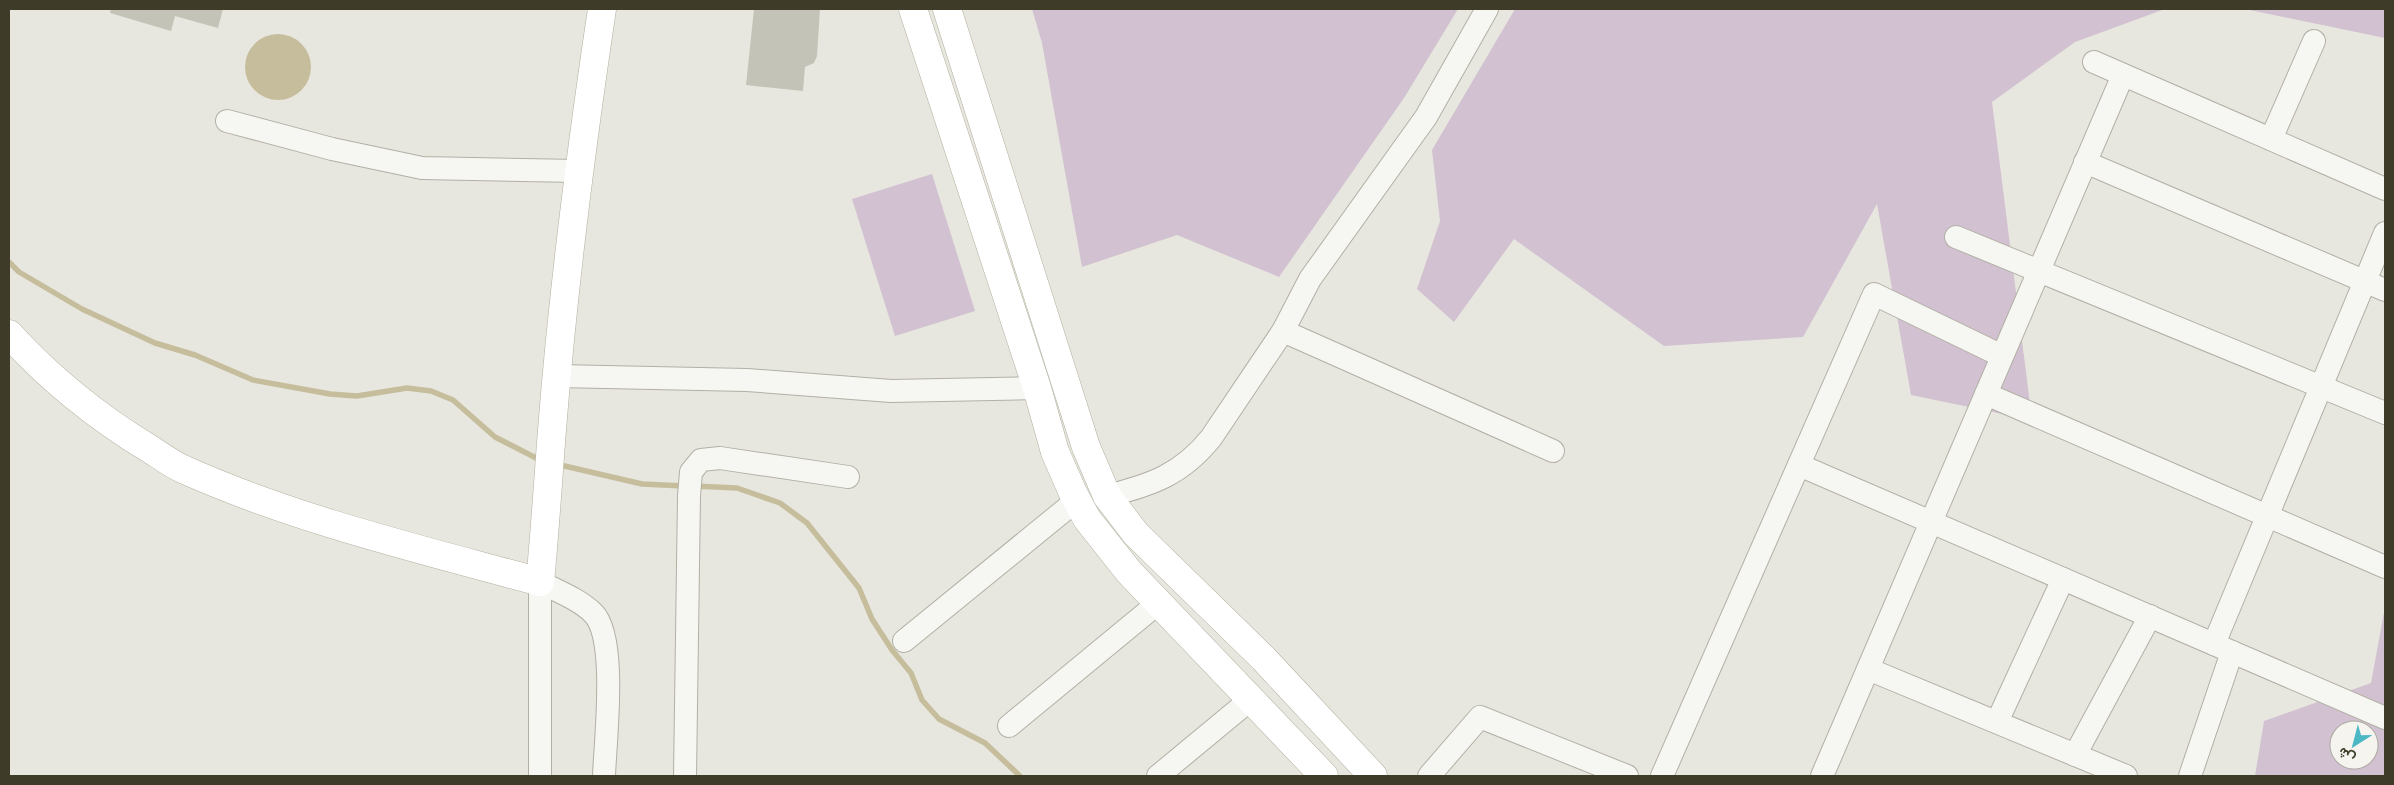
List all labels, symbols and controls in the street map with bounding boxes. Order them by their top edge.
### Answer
north arrow [2329,720,2379,770]
text: ش [2335,743,2358,767]

